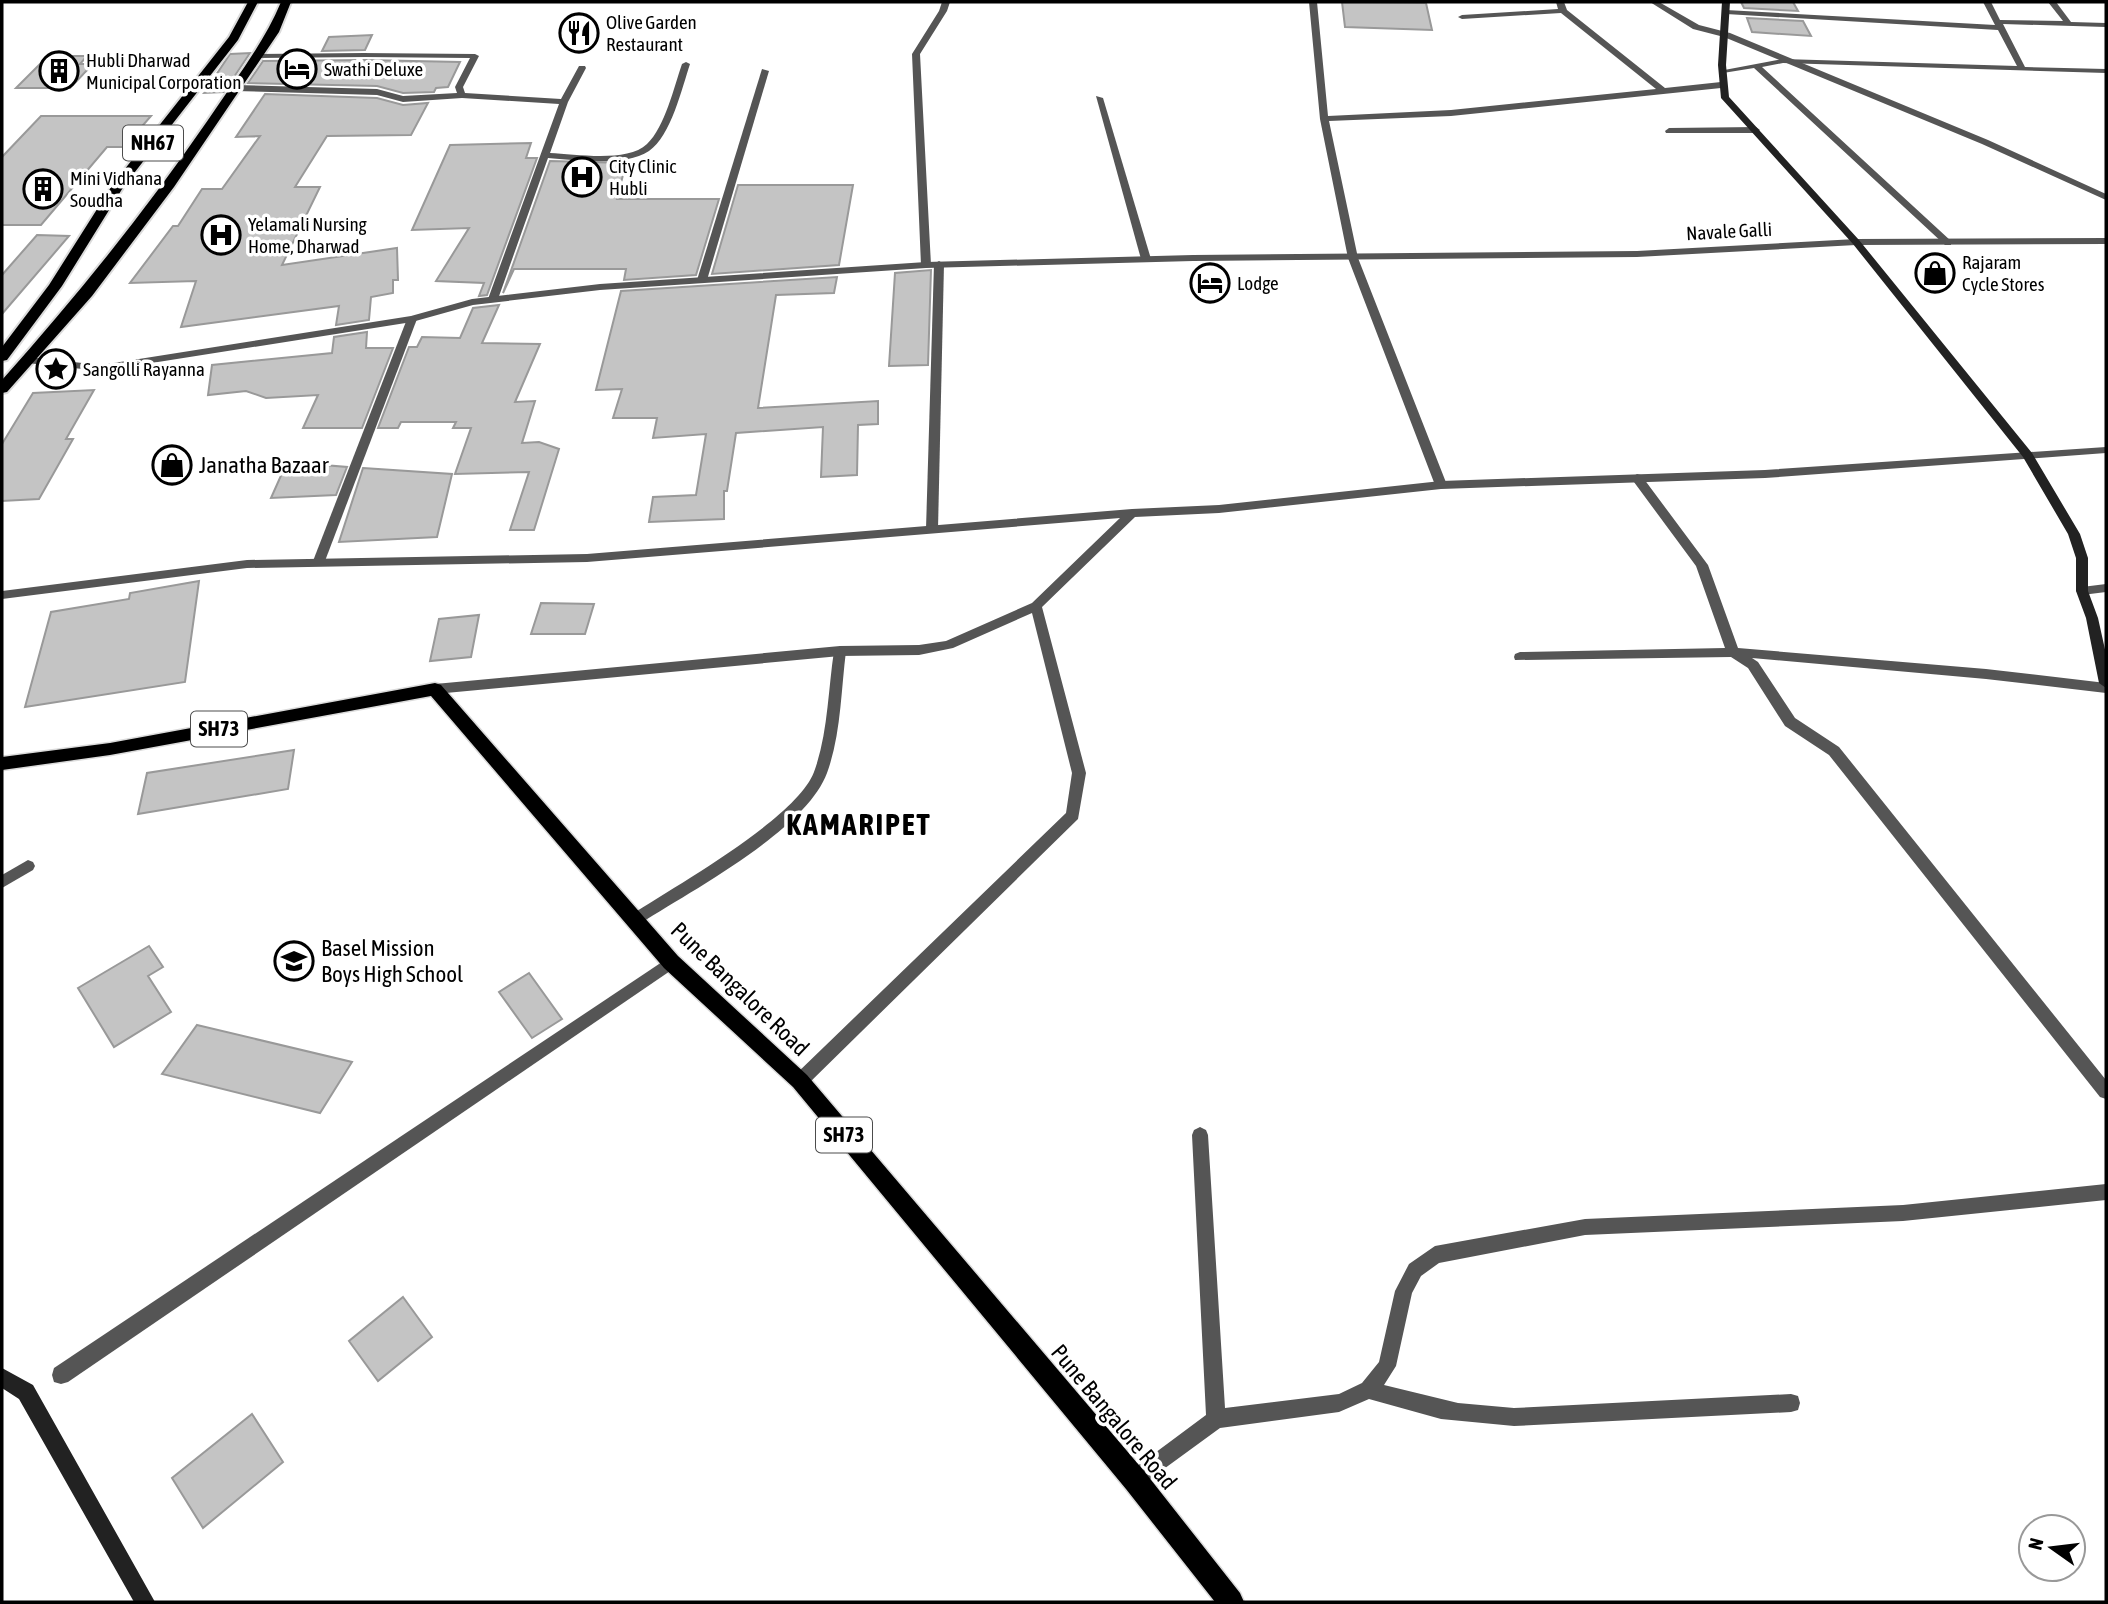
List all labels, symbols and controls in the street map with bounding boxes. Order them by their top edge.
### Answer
place label: Olive Garden Restaurant [606,11,697,55]
restaurant icon: Olive Garden Restaurant [558,12,600,54]
hotel icon: Swathi Deluxe [276,48,318,90]
place label: Hubli Dharwad Municipal Corporation [86,49,241,93]
building icon: Hubli Dharwad Municipal Corporation [38,50,80,92]
place label: Swathi Deluxe [324,58,423,80]
road number: NH67 [123,125,183,160]
place label: City Clinic Hubli [609,155,677,199]
hospital icon: City Clinic Hubli [561,156,603,198]
place label: Mini Vidhana Soudha [70,167,162,211]
building icon: Mini Vidhana Soudha [22,168,64,210]
place label: Yelamali Nursing Home, Dharwad [248,213,368,257]
hospital icon: Yelamali Nursing Home, Dharwad [200,214,242,256]
street label: Navale Galli [1686,218,1772,244]
place label: Rajaram Cycle Stores [1962,251,2045,295]
shop icon: Rajaram Cycle Stores [1914,252,1956,294]
hotel icon: Lodge [1189,262,1231,304]
place label: Lodge [1237,272,1279,294]
place icon: Sangolli Rayanna [35,348,77,390]
place label: Sangolli Rayanna [83,358,205,380]
shop icon: Janatha Bazaar [151,444,193,486]
place label: Janatha Bazaar [199,452,330,478]
road number: SH73 [191,712,247,746]
district label: KAMARIPET [786,807,932,841]
street label: Pune Bangalore Road [666,917,814,1061]
place label: Basel Mission Boys High School [321,935,463,987]
school or university icon: Basel Mission Boys High School [273,940,315,982]
road number: SH73 [816,1118,872,1152]
street label: Pune Bangalore Road [1046,1339,1182,1495]
north arrow [2017,1513,2087,1583]
text: N [2023,1536,2048,1552]

